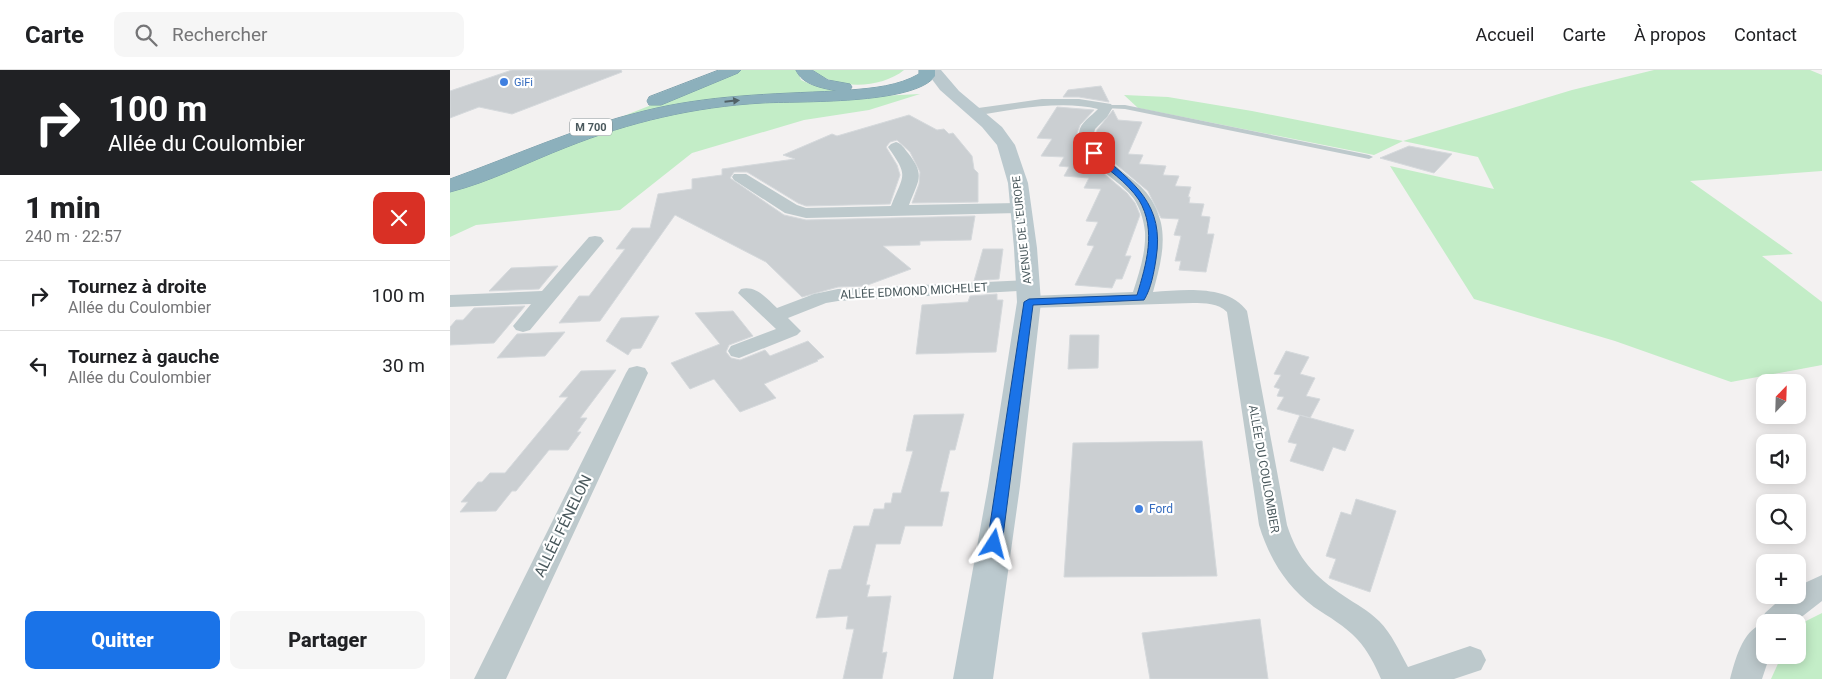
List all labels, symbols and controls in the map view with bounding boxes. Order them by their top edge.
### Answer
search box [114,12,464,57]
text: Carte [25,21,84,49]
icon: search [132,21,160,49]
text: Rechercher [172,23,267,46]
text: Accueil [1476,24,1534,45]
text: Carte [1562,24,1606,45]
text: À propos [1634,24,1706,45]
text: Contact [1734,24,1797,45]
marker: GiFi [498,76,510,88]
place label: GiFi [514,76,533,89]
text: 100 m [108,89,207,130]
icon: right [25,90,90,155]
one-way arrow [724,97,740,105]
road number: M 700 [570,118,612,136]
text: Allée du Coulombier [108,131,305,156]
pin [1073,132,1115,174]
icon: arrive [1080,139,1108,167]
street label: AVENUE DE L'EUROPE [1010,175,1034,285]
text: 1 min [25,190,101,225]
button: close [373,192,425,244]
text: 240 m · 22:57 [25,227,122,246]
text: Tournez à droite [68,275,207,298]
street label: ALLÉE EDMOND MICHELET [840,279,988,302]
icon: right [25,282,53,310]
text: 100 m [372,284,425,307]
text: Allée du Coulombier [68,298,211,317]
text: Tournez à gauche [68,345,219,368]
icon: left [25,352,53,380]
text: 30 m [382,354,425,377]
text: Allée du Coulombier [68,368,211,387]
north arrow [1756,374,1806,424]
map controls [1756,374,1806,664]
street label: ALLÉE DU COULOMBIER [1246,404,1283,535]
button: sound [1756,434,1806,484]
street label: ALLÉE FÉNELON [530,472,596,580]
button: search [1756,494,1806,544]
place label: Ford [1149,502,1173,516]
marker: Ford [1133,503,1145,515]
position arrow [967,517,1019,569]
button: + [1756,554,1806,604]
button: Quitter [25,611,220,669]
button: Partager [230,611,425,669]
button: − [1756,614,1806,664]

